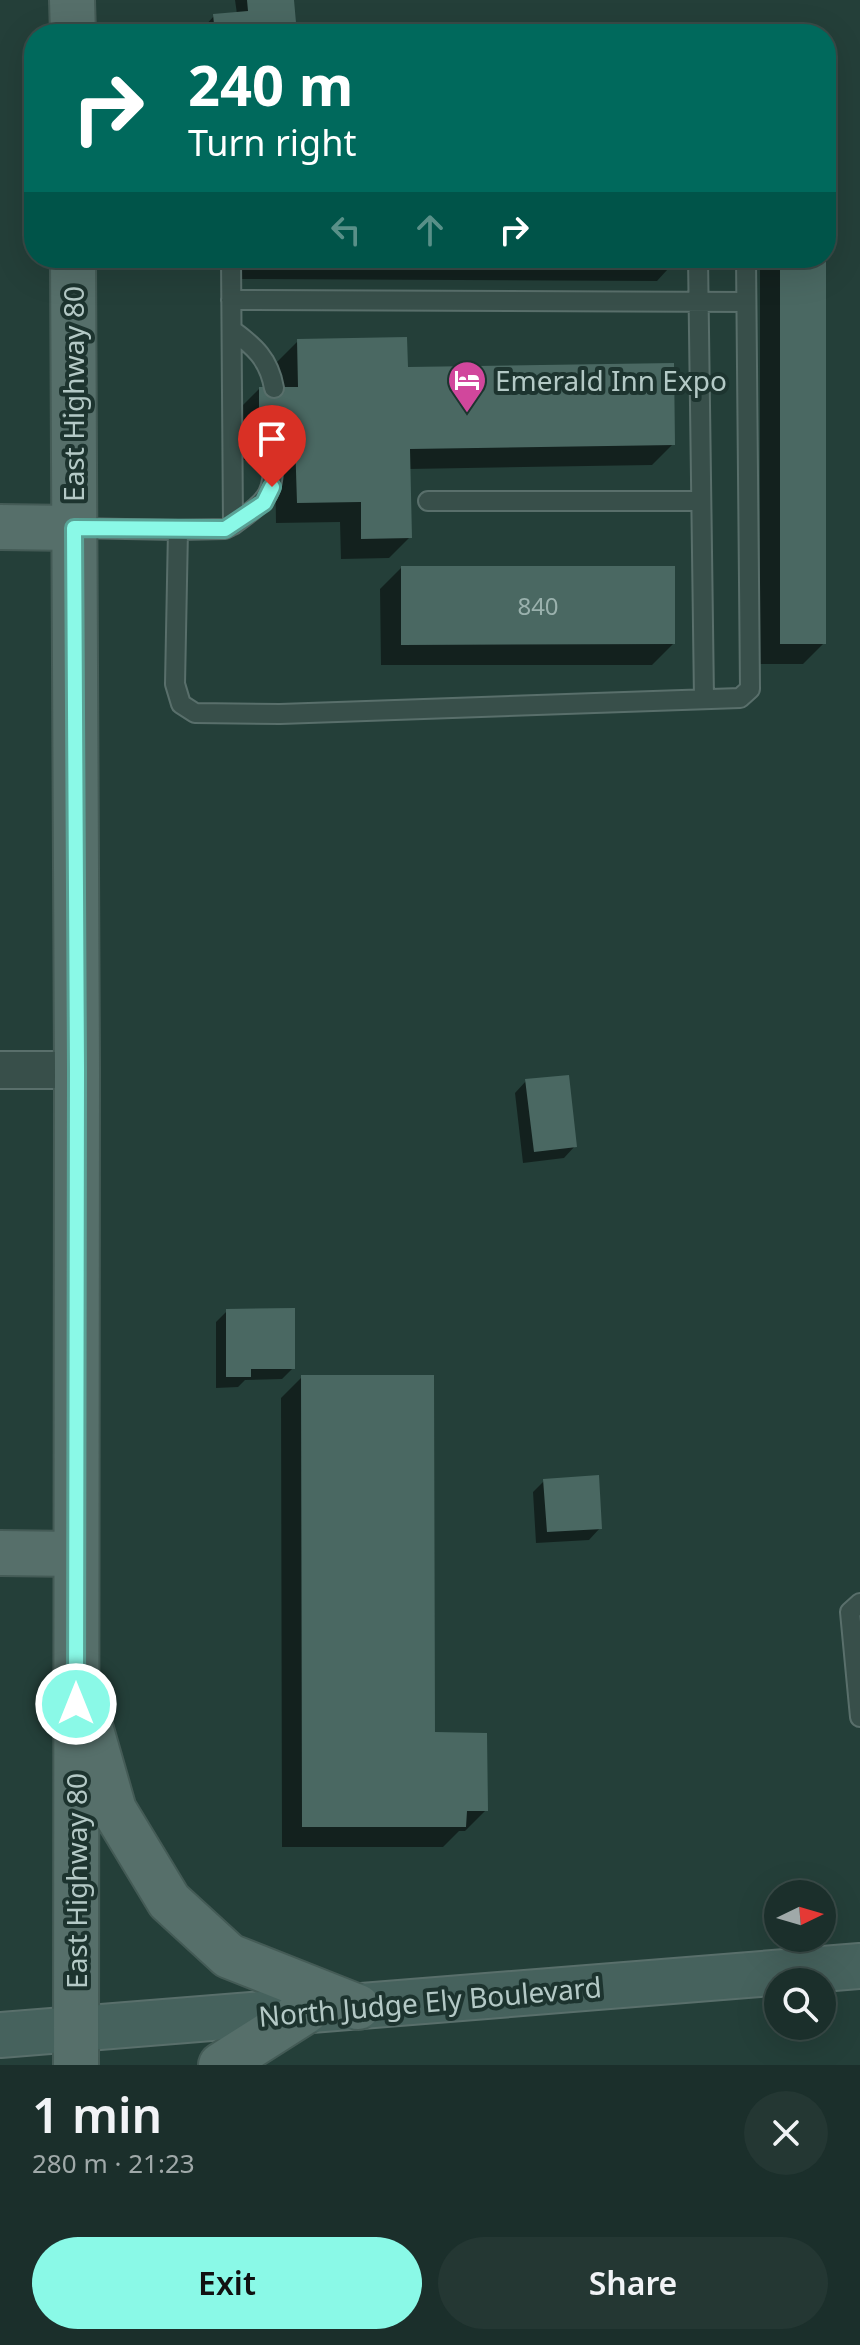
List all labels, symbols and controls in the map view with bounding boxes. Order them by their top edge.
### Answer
text: 240 m [188,46,353,122]
icon: right [56,56,160,160]
text: Turn right [188,118,356,167]
icon: left [324,208,368,252]
icon: ahead [408,208,452,252]
icon: right [492,208,536,252]
street label: East Highway 80 [54,286,92,502]
hotel icon: Emerald Inn Expo [446,359,488,414]
place label: Emerald Inn Expo [495,361,727,399]
pin [238,405,306,487]
icon: arrive [250,417,294,461]
house number: 840 [517,589,559,622]
position arrow [34,1662,118,1746]
street label: East Highway 80 [57,1773,95,1989]
north arrow [764,1880,836,1952]
map controls [764,1880,836,2040]
street label: North Judge Ely Boulevard [257,1967,603,2035]
button: search [764,1968,836,2040]
text: 1 min [32,2082,162,2147]
button: close [744,2091,828,2175]
text: 280 m · 21:23 [32,2145,195,2181]
button: Exit [32,2237,422,2329]
button: Share [438,2237,828,2329]

